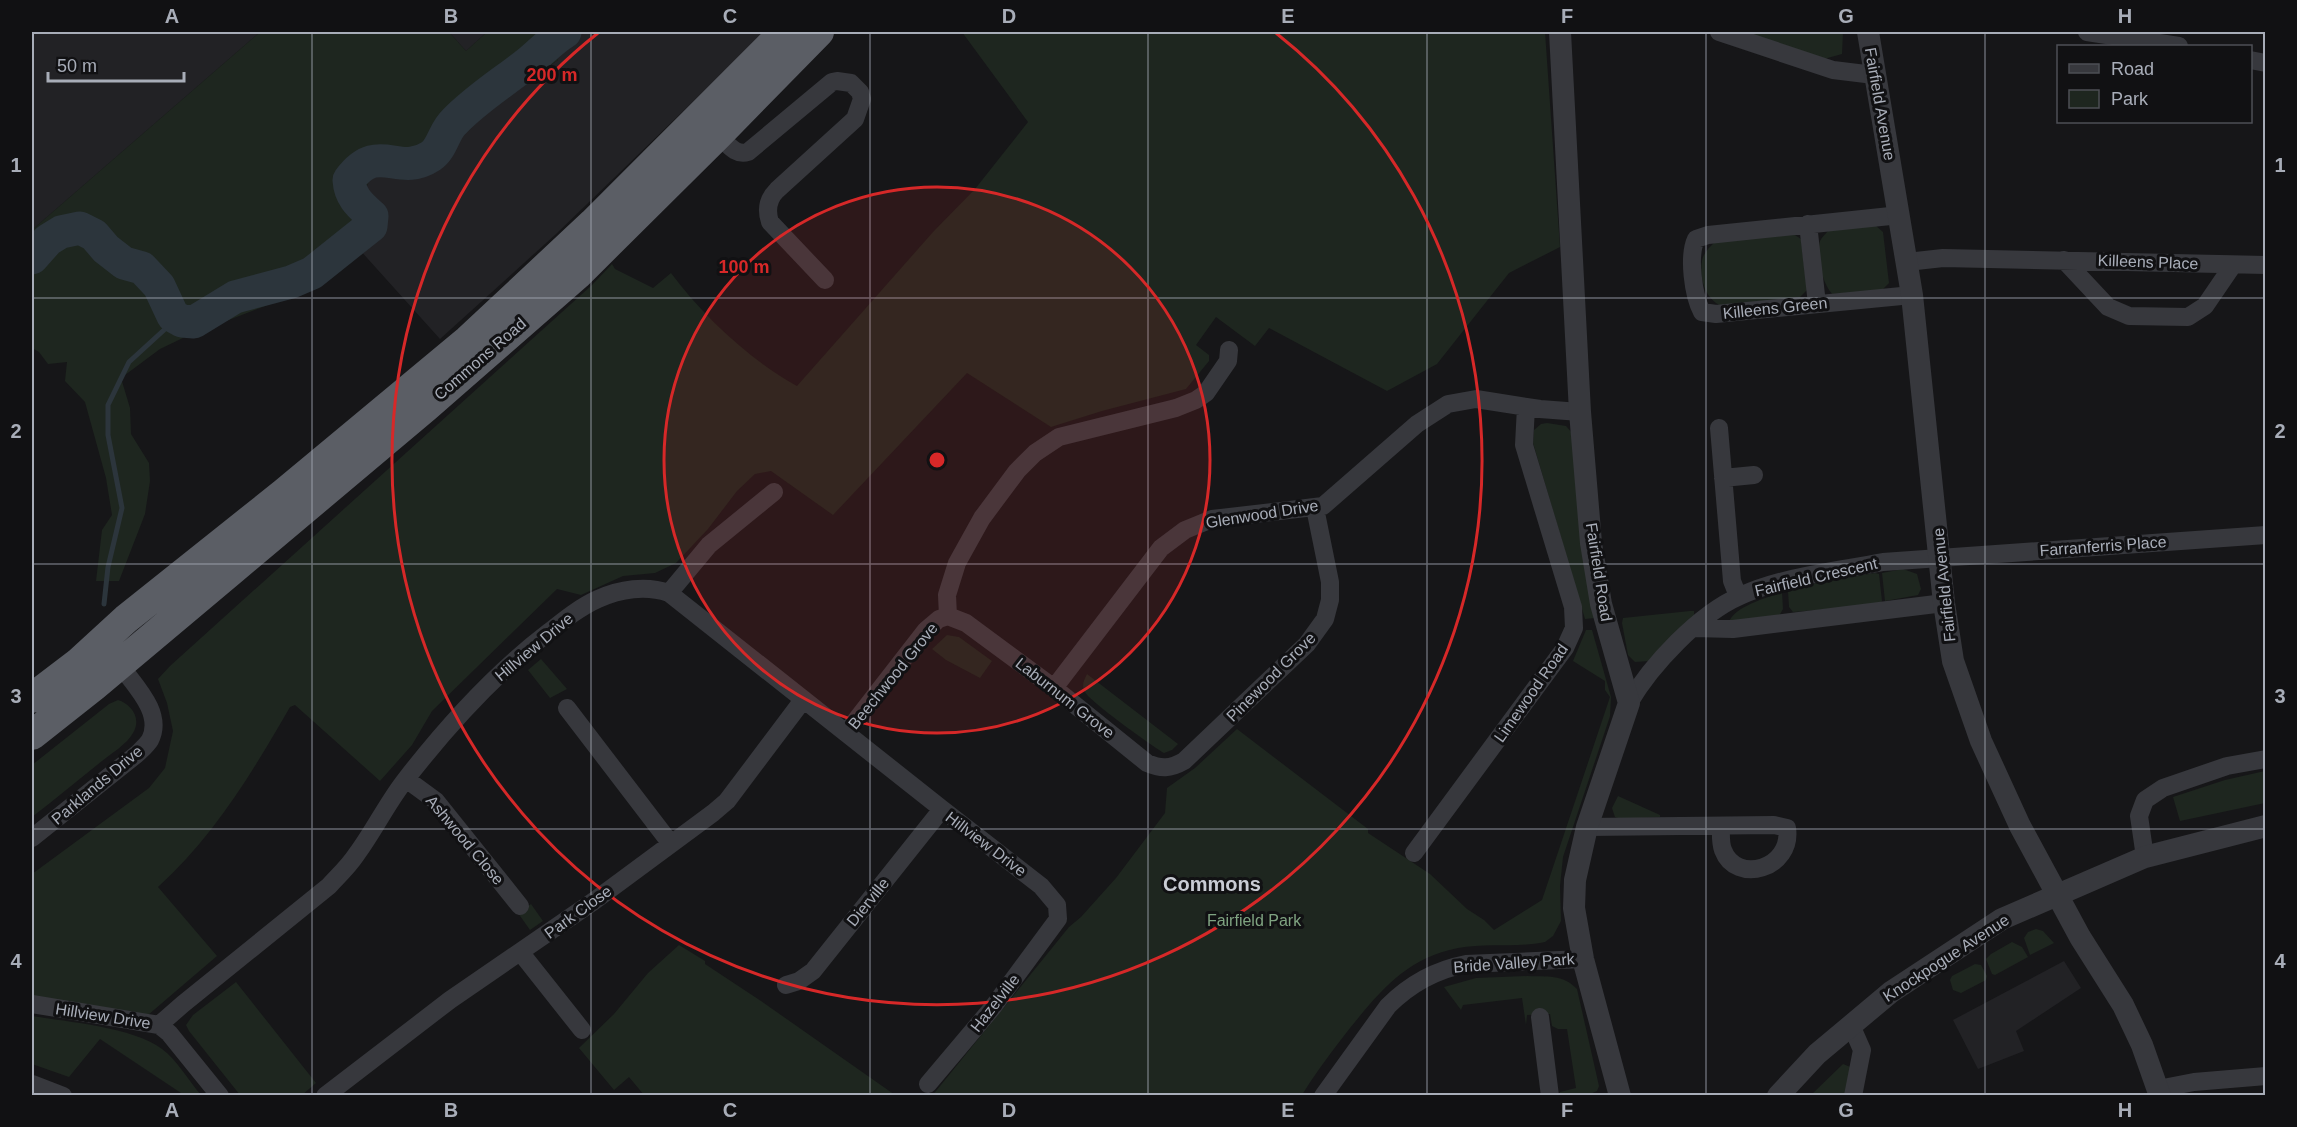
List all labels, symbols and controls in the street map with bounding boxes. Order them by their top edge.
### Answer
text: A [165,5,179,27]
text: B [444,5,458,27]
text: C [723,5,737,27]
text: D [1002,5,1016,27]
text: E [1281,5,1295,27]
text: F [1561,5,1573,27]
text: G [1838,5,1854,27]
text: H [2118,5,2132,27]
scale bar [48,45,184,83]
legend [2057,45,2252,123]
street label: Fairfield Avenue [1862,46,1898,162]
text: 50 m [57,56,97,76]
text: Road [2111,59,2154,79]
text: 200 m [526,65,578,85]
text: Park [2111,89,2149,109]
text: 1 [10,154,22,176]
text: 1 [2274,154,2286,176]
street label: Killeens Place [2097,252,2199,272]
text: 100 m [718,257,770,277]
street label: Killeens Green [1722,294,1828,322]
street label: Commons Road [431,315,529,403]
text: 2 [10,420,22,442]
text: 2 [2274,420,2286,442]
centre of rings [927,450,947,470]
street label: Glenwood Drive [1204,497,1320,531]
street label: Fairfield Road [1583,521,1615,623]
street label: Fairfield Avenue [1930,527,1958,643]
street label: Farranferris Place [2039,533,2167,559]
street label: Fairfield Crescent [1753,554,1880,599]
street label: Hillview Drive [492,610,576,684]
street label: Beechwood Grove [845,619,941,733]
street label: Pinewood Grove [1223,629,1319,725]
street label: Limewood Road [1491,641,1571,745]
street label: Laburnum Grove [1012,654,1118,742]
text: 3 [10,685,22,707]
text: 3 [2274,685,2286,707]
street label: Parklands Drive [48,742,146,828]
street label: Ashwood Close [423,792,507,888]
street label: Hillview Drive [943,808,1030,880]
district label: Commons [1163,873,1261,895]
street label: Dierville [843,874,893,929]
street label: Park Close [541,882,615,942]
street label: Knockpogue Avenue [1880,911,2012,1005]
park label: Fairfield Park [1207,912,1302,929]
text: 4 [10,950,22,972]
street label: Bride Valley Park [1453,950,1576,976]
text: 4 [2274,950,2286,972]
street label: Hazelville [967,971,1023,1035]
street label: Hillview Drive [54,1000,152,1032]
text: A [165,1099,179,1121]
text: B [444,1099,458,1121]
text: C [723,1099,737,1121]
text: D [1002,1099,1016,1121]
text: E [1281,1099,1295,1121]
text: F [1561,1099,1573,1121]
text: G [1838,1099,1854,1121]
text: H [2118,1099,2132,1121]

